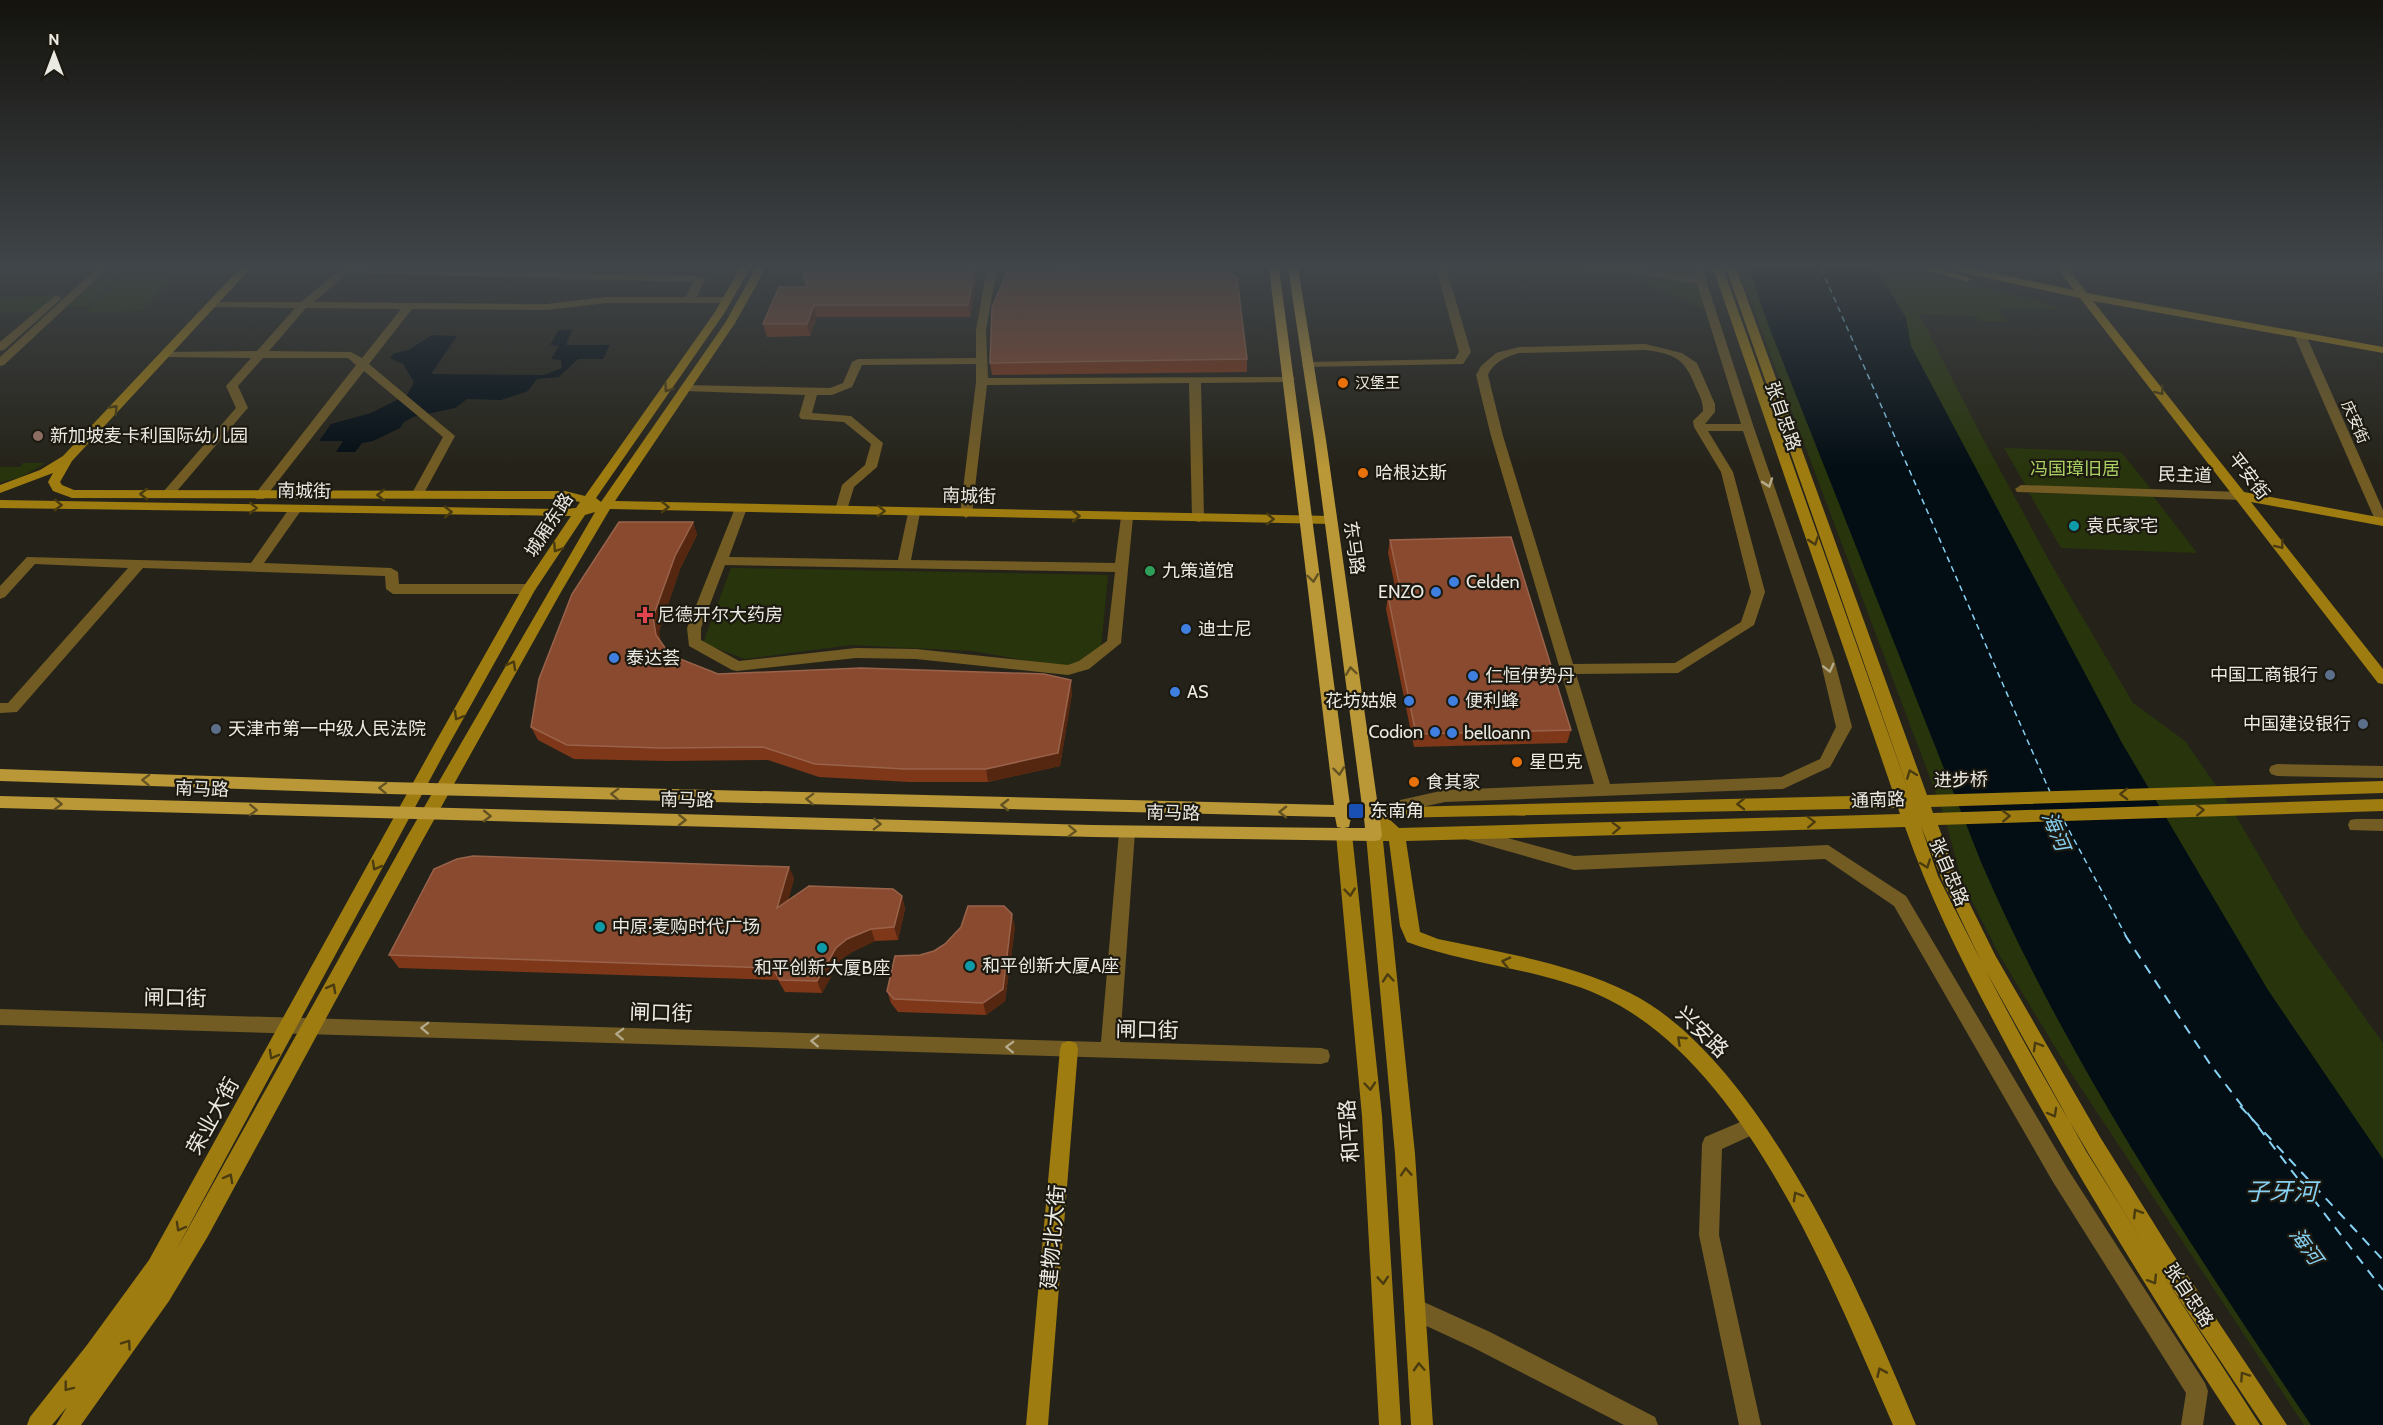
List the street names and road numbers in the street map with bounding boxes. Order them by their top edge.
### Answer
street label: 张自忠路 [1761,378,1805,454]
street label: 庆安街 [2338,398,2372,446]
street label: 平安街 [2224,448,2274,504]
street label: 民主道 [2158,463,2212,487]
street label: 南城街 [277,480,331,502]
street label: 南城街 [942,485,996,507]
street label: 城厢东路 [520,489,578,561]
street label: 东马路 [1339,520,1369,576]
street label: 进步桥 [1934,769,1988,791]
street label: 南马路 [175,777,229,801]
street label: 通南路 [1851,788,1905,812]
street label: 南马路 [660,789,714,811]
street label: 南马路 [1146,802,1200,824]
street label: 张自忠路 [1925,835,1973,909]
street label: 闸口街 [143,984,207,1011]
street label: 闸口街 [629,999,693,1026]
street label: 兴安路 [1671,1001,1734,1063]
street label: 闸口街 [1115,1016,1179,1043]
street label: 荣业大街 [181,1073,244,1159]
street label: 和平路 [1334,1099,1363,1163]
street label: 建物北大街 [1035,1184,1070,1290]
street label: 张自忠路 [2160,1259,2218,1331]

